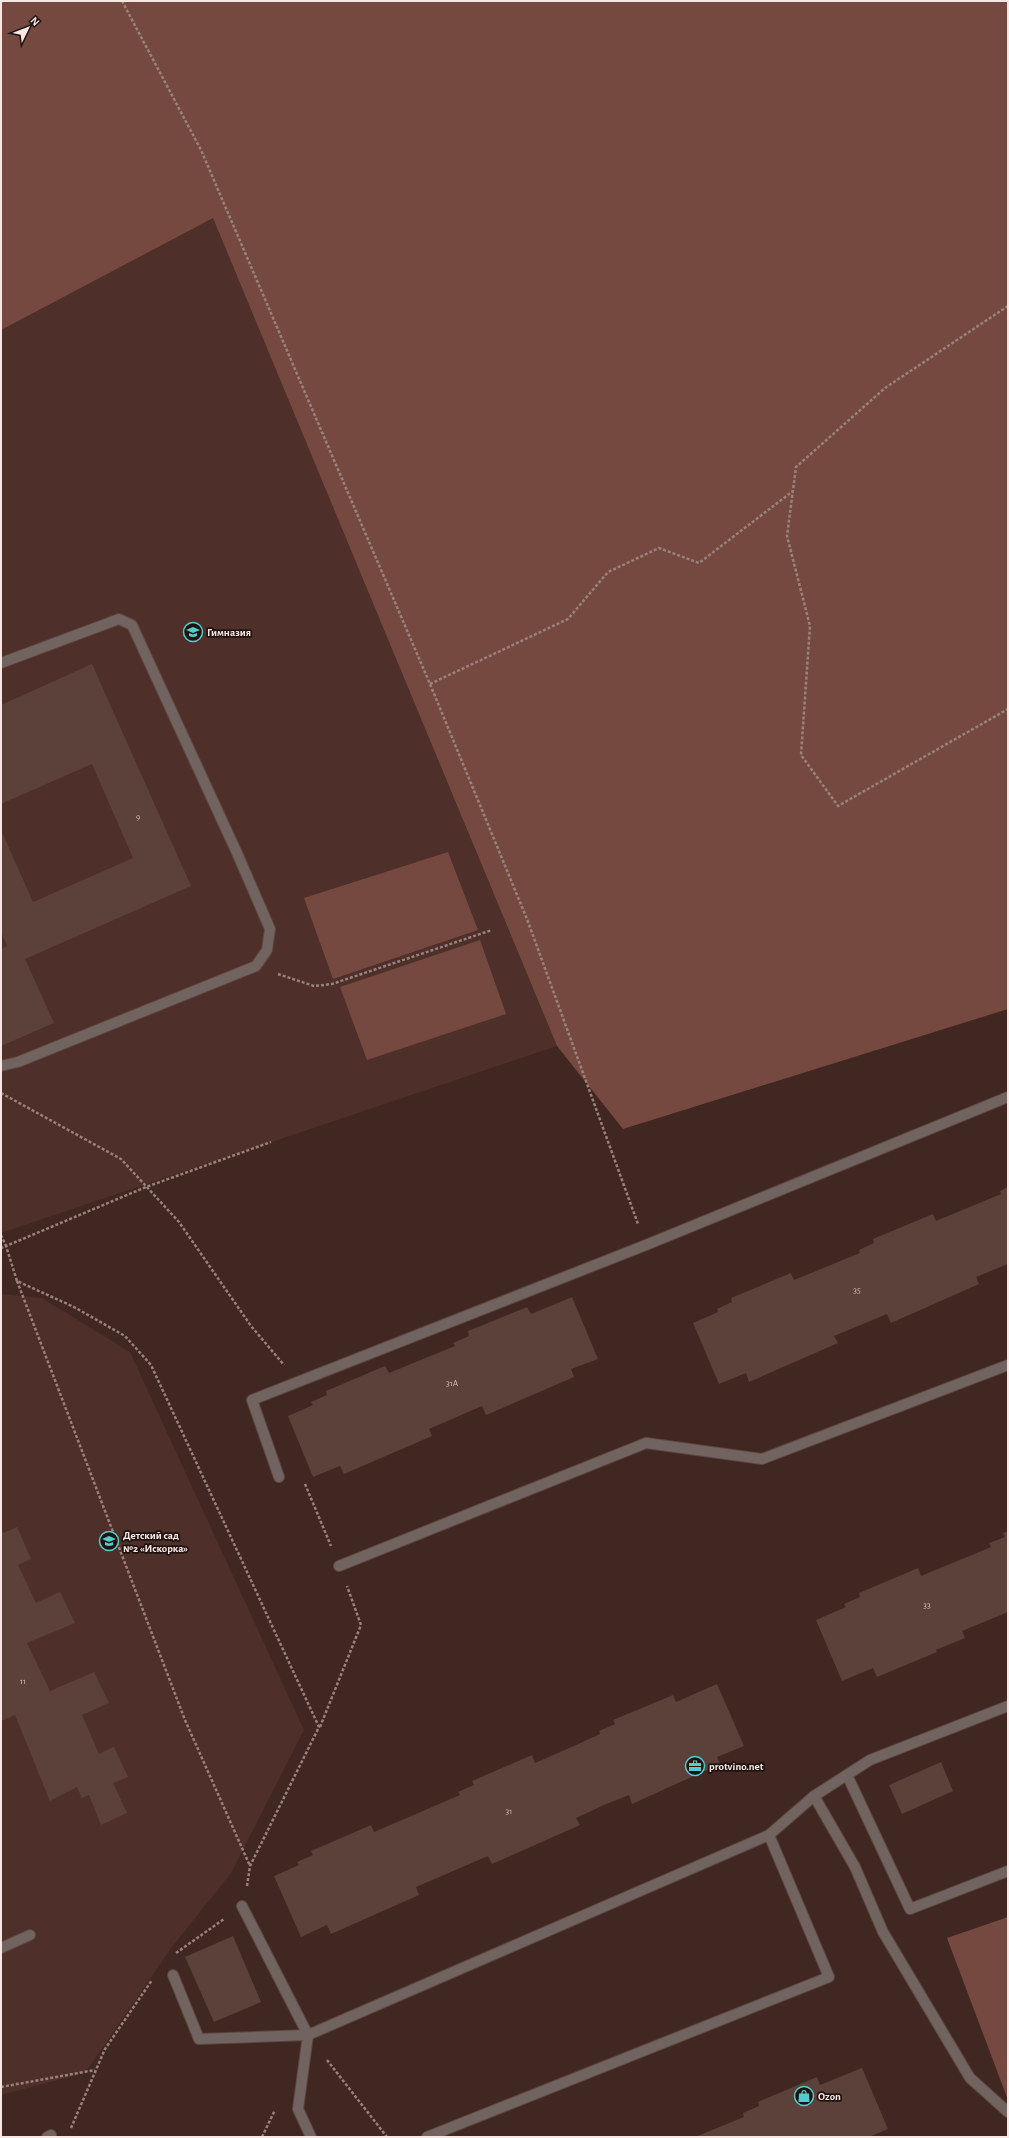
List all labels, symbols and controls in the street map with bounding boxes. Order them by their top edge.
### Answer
north arrow [8,8,48,48]
text: N [28,15,42,28]
school or university icon: Гимназия [182,621,204,643]
place label: Гимназия [207,627,251,638]
house number: 9 [136,813,140,822]
house number: 35 [853,1286,861,1295]
house number: 31А [446,1379,459,1388]
school or university icon: Детcкий сад №2 «Искорка» [98,1530,120,1552]
place label: Детcкий сад №2 «Искорка» [123,1530,188,1554]
house number: 33 [923,1601,931,1610]
house number: 11 [20,1677,26,1686]
office icon: protvino.net [684,1755,706,1777]
place label: protvino.net [709,1761,764,1772]
house number: 31 [506,1807,512,1816]
shop icon: Ozon [793,2085,815,2107]
place label: Ozon [818,2091,841,2102]

